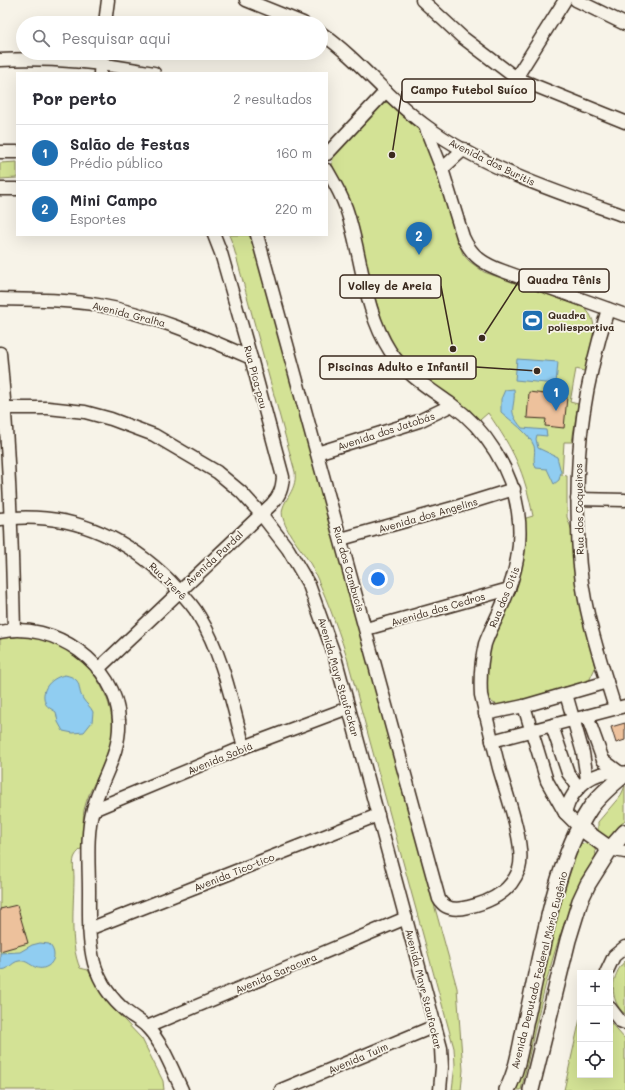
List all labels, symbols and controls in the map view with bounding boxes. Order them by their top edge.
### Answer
search box [16,16,328,60]
icon: search [30,27,52,49]
text: Pesquisar aqui [62,28,171,48]
callout: Campo Futebol Suíco [402,79,535,102]
text: Campo Futebol Suíco [411,82,528,97]
text: Por perto [32,87,116,109]
text: 2 resultados [233,90,312,107]
text: Salão de Festas [70,134,190,154]
street label: Avenida dos Buritis [447,135,538,189]
text: 1 [42,144,48,161]
text: 160 m [276,144,312,161]
text: Prédio público [70,154,163,171]
text: Mini Campo [70,190,157,210]
text: 2 [41,200,49,217]
text: 220 m [275,200,312,217]
text: Esportes [70,210,126,227]
pin: 2 [406,222,432,255]
callout: Quadra Tênis [519,269,609,292]
text: Quadra Tênis [527,272,601,287]
callout: Volley de Areia [340,275,441,298]
text: Volley de Areia [348,278,432,293]
street label: Avenida Gralha [91,298,167,330]
sports icon: Quadra poliesportiva [520,308,546,334]
place label: Quadra poliesportiva [548,308,614,334]
street label: Rua Pica-pau [241,344,271,410]
callout: Piscinas Adulto e Infantil [320,356,476,379]
text: Piscinas Adulto e Infantil [328,359,468,374]
pin: 1 [543,378,569,411]
street label: Avenida dos Jatobás [336,409,437,453]
street label: Rua dos Coqueiros [571,463,587,555]
street label: Avenida dos Angelins [377,494,479,536]
street label: Rua dos Cambucis [330,524,368,614]
street label: Avenida Pardal [182,528,246,588]
street label: Rua Irerê [146,559,190,603]
street label: Rua dos Oitis [485,564,523,630]
your location [368,569,388,589]
street label: Avenida dos Cedros [389,589,487,629]
street label: Avenida Mayr Staufackar [315,616,363,738]
street label: Avenida Sabiá [185,739,255,777]
street label: Avenida Tico-tico [192,849,276,895]
street label: Avenida Deputado Federal Mário Eugênio [508,870,570,1070]
street label: Avenida Mayr Staufackar [402,927,446,1051]
street label: Avenida Saracura [233,949,319,997]
map controls [577,970,613,1078]
button: + [577,970,613,1006]
button: − [577,1006,613,1042]
street label: Avenida Tuim [326,1039,390,1077]
button: locate [577,1042,613,1078]

